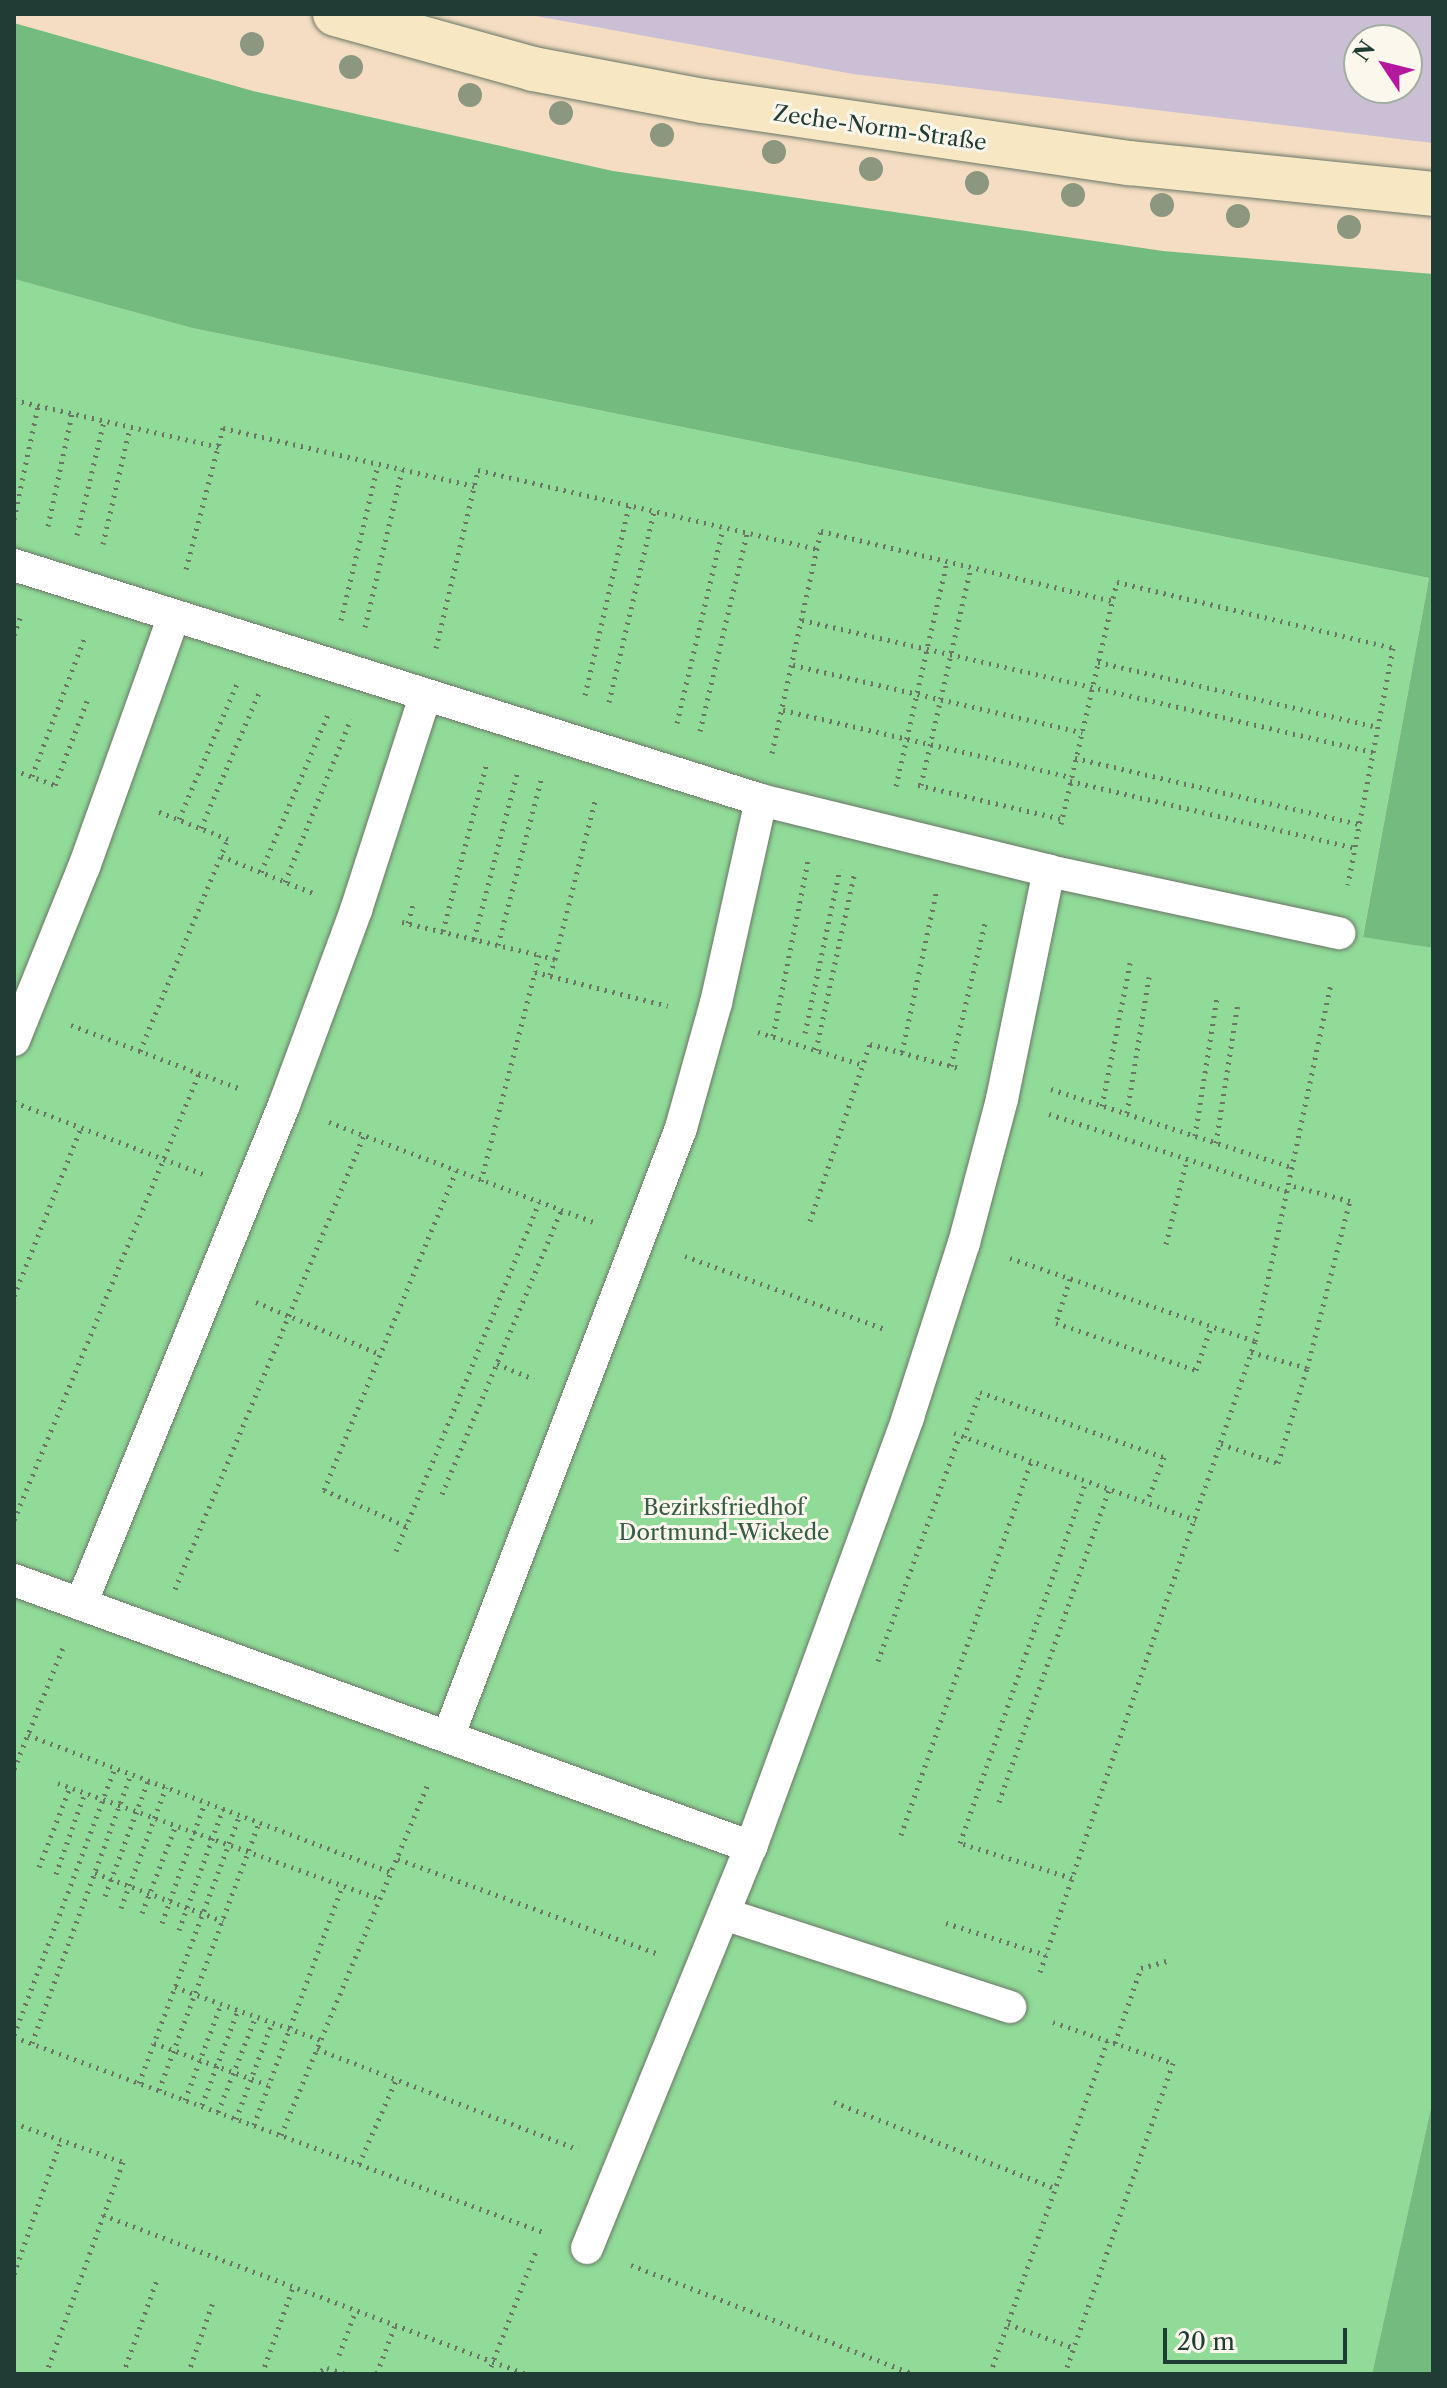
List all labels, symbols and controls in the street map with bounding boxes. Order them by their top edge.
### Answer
north arrow [1343,24,1423,104]
text: N [1348,36,1381,67]
street label: Zeche-Norm-Straße [772,100,988,156]
park label: Bezirksfriedhof Dortmund-Wickede [619,1494,829,1546]
scale bar [1167,2312,1351,2362]
text: 20 m [1177,2327,1235,2356]

